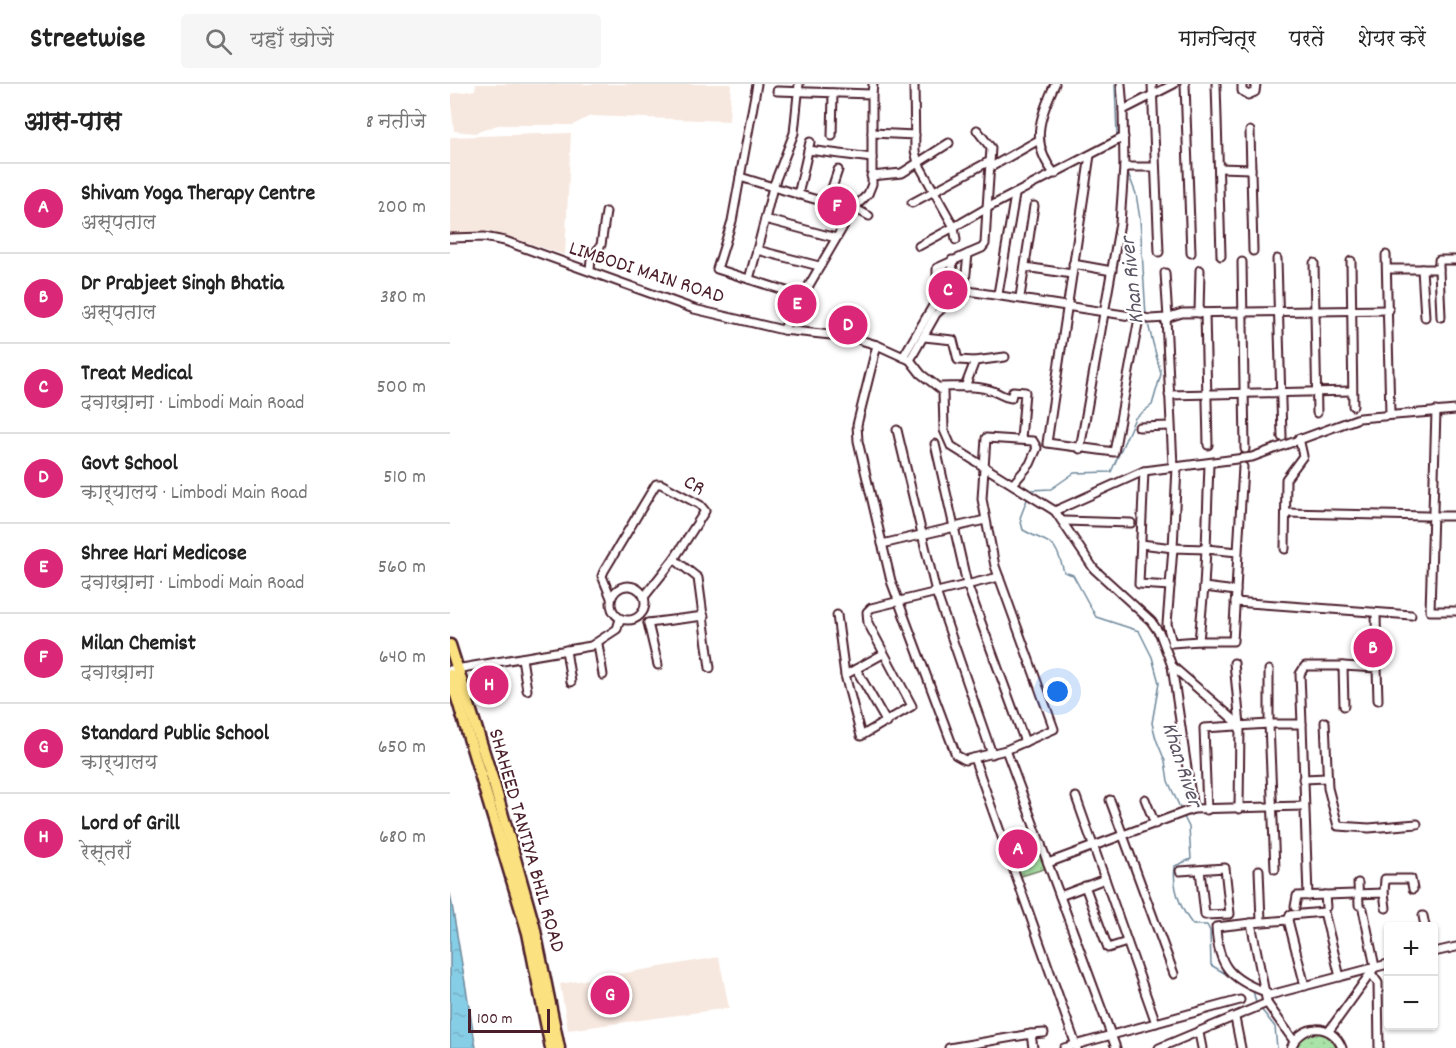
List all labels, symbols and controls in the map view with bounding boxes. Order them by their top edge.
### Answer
search box [181,14,601,68]
text: Streetwise [30,21,145,61]
icon: search [202,25,235,58]
text: यहाँ खोजें [250,26,334,57]
text: मानचित्र [1179,26,1256,56]
text: परतें [1289,26,1324,56]
text: शेयर करें [1357,26,1426,56]
text: आस-पास [24,105,121,142]
text: 8 नतीजे [366,109,426,137]
text: Shivam Yoga Therapy Centre [81,179,315,210]
pin: F [818,184,856,228]
text: A [38,194,49,222]
text: 200 m [377,194,426,222]
text: अस्पताल [81,210,156,238]
water label: Khan River [1113,233,1153,326]
street label: LIMBODI MAIN ROAD [565,235,728,313]
pin: C [928,268,968,312]
text: Dr Prabjeet Singh Bhatia [81,269,284,300]
pin: E [778,282,816,326]
text: B [39,284,48,312]
text: 380 m [380,284,426,312]
text: अस्पताल [81,300,156,328]
pin: D [828,302,868,348]
text: Treat Medical [81,359,192,390]
text: C [39,374,48,402]
text: 500 m [377,374,426,402]
text: दवाख़ाना · Limbodi Main Road [81,390,304,418]
text: Govt School [81,449,178,480]
text: D [38,464,49,492]
text: 510 m [383,464,426,492]
street label: CR [677,468,710,505]
text: कार्यालय · Limbodi Main Road [81,480,308,508]
text: Shree Hari Medicose [81,539,247,570]
text: E [39,554,48,582]
text: 560 m [378,554,426,582]
text: दवाख़ाना · Limbodi Main Road [81,570,304,598]
pin: B [1354,626,1392,670]
text: Milan Chemist [81,629,196,660]
text: F [39,644,48,672]
text: 640 m [379,644,426,672]
text: दवाख़ाना [81,660,154,688]
pin: H [470,662,508,708]
your location [1043,677,1072,706]
text: Standard Public School [81,719,269,750]
water label: Khan River [1152,719,1210,814]
street label: SHAHEED TANTIYA BHIL ROAD [479,726,571,956]
text: G [38,734,49,762]
text: 650 m [378,734,426,762]
text: कार्यालय [81,750,157,778]
text: Lord of Grill [81,809,180,840]
text: H [38,824,49,852]
text: 680 m [379,824,426,852]
pin: A [998,826,1038,872]
text: रेस्तराँ [81,840,132,868]
map controls [1384,922,1438,1030]
button: + [1384,922,1438,976]
pin: G [590,972,630,1018]
button: − [1384,976,1438,1030]
scale bar [468,1006,550,1034]
text: 100 m [477,1008,513,1031]

